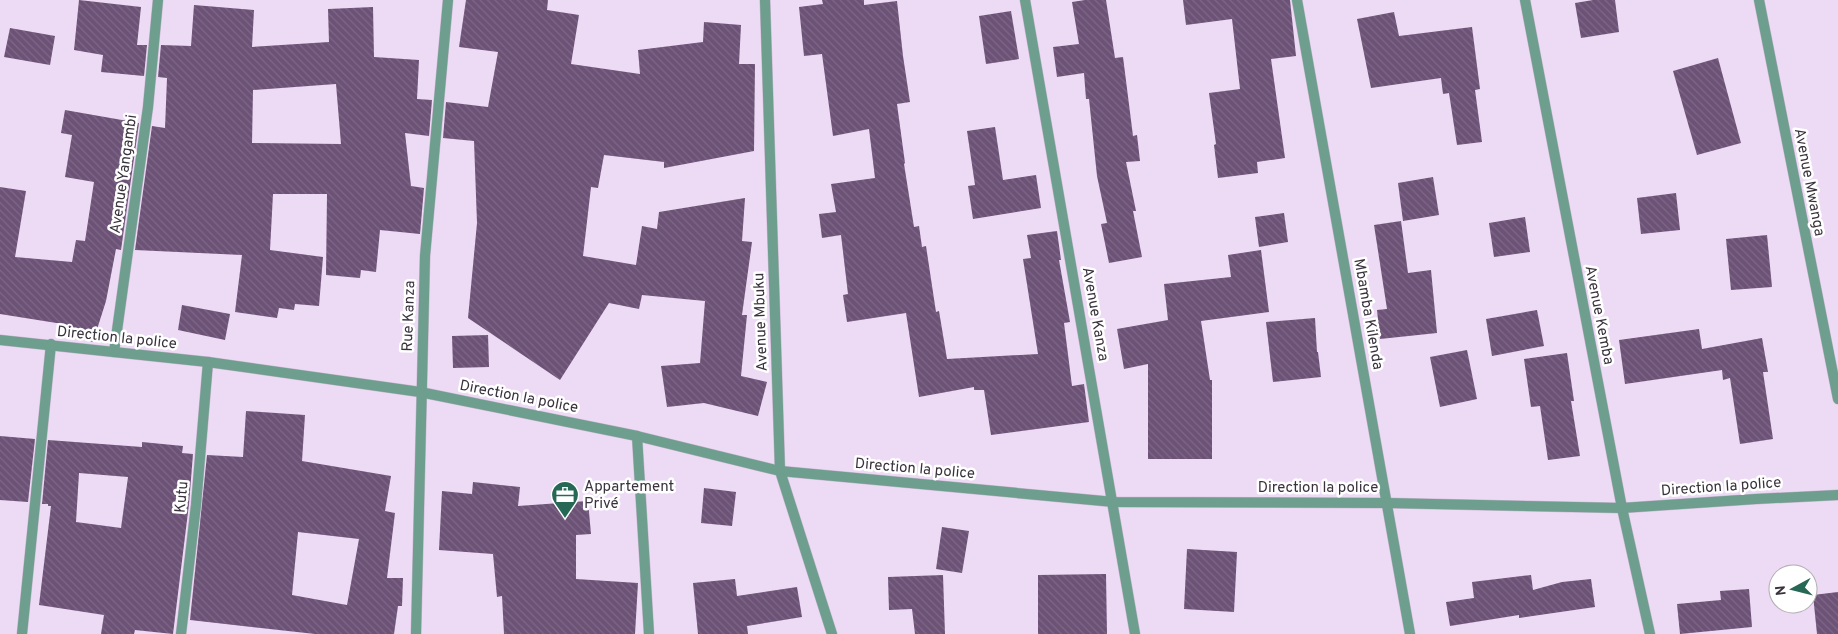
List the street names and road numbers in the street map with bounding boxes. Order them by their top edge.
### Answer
street label: Avenue Yangambi [107,113,142,235]
street label: Avenue Mwanga [1789,127,1828,238]
street label: Mbamba Kilenda [1348,257,1387,371]
street label: Avenue Kemba [1580,264,1617,367]
street label: Avenue Kanza [1077,266,1112,363]
street label: Avenue Mbuku [750,272,773,372]
street label: Rue Kanza [399,280,420,352]
street label: Direction la police [56,323,178,354]
street label: Direction la police [458,377,580,418]
street label: Direction la police [854,455,976,484]
street label: Direction la police [1660,474,1782,501]
street label: Direction la police [1258,479,1378,498]
street label: Kutu [172,480,193,514]

